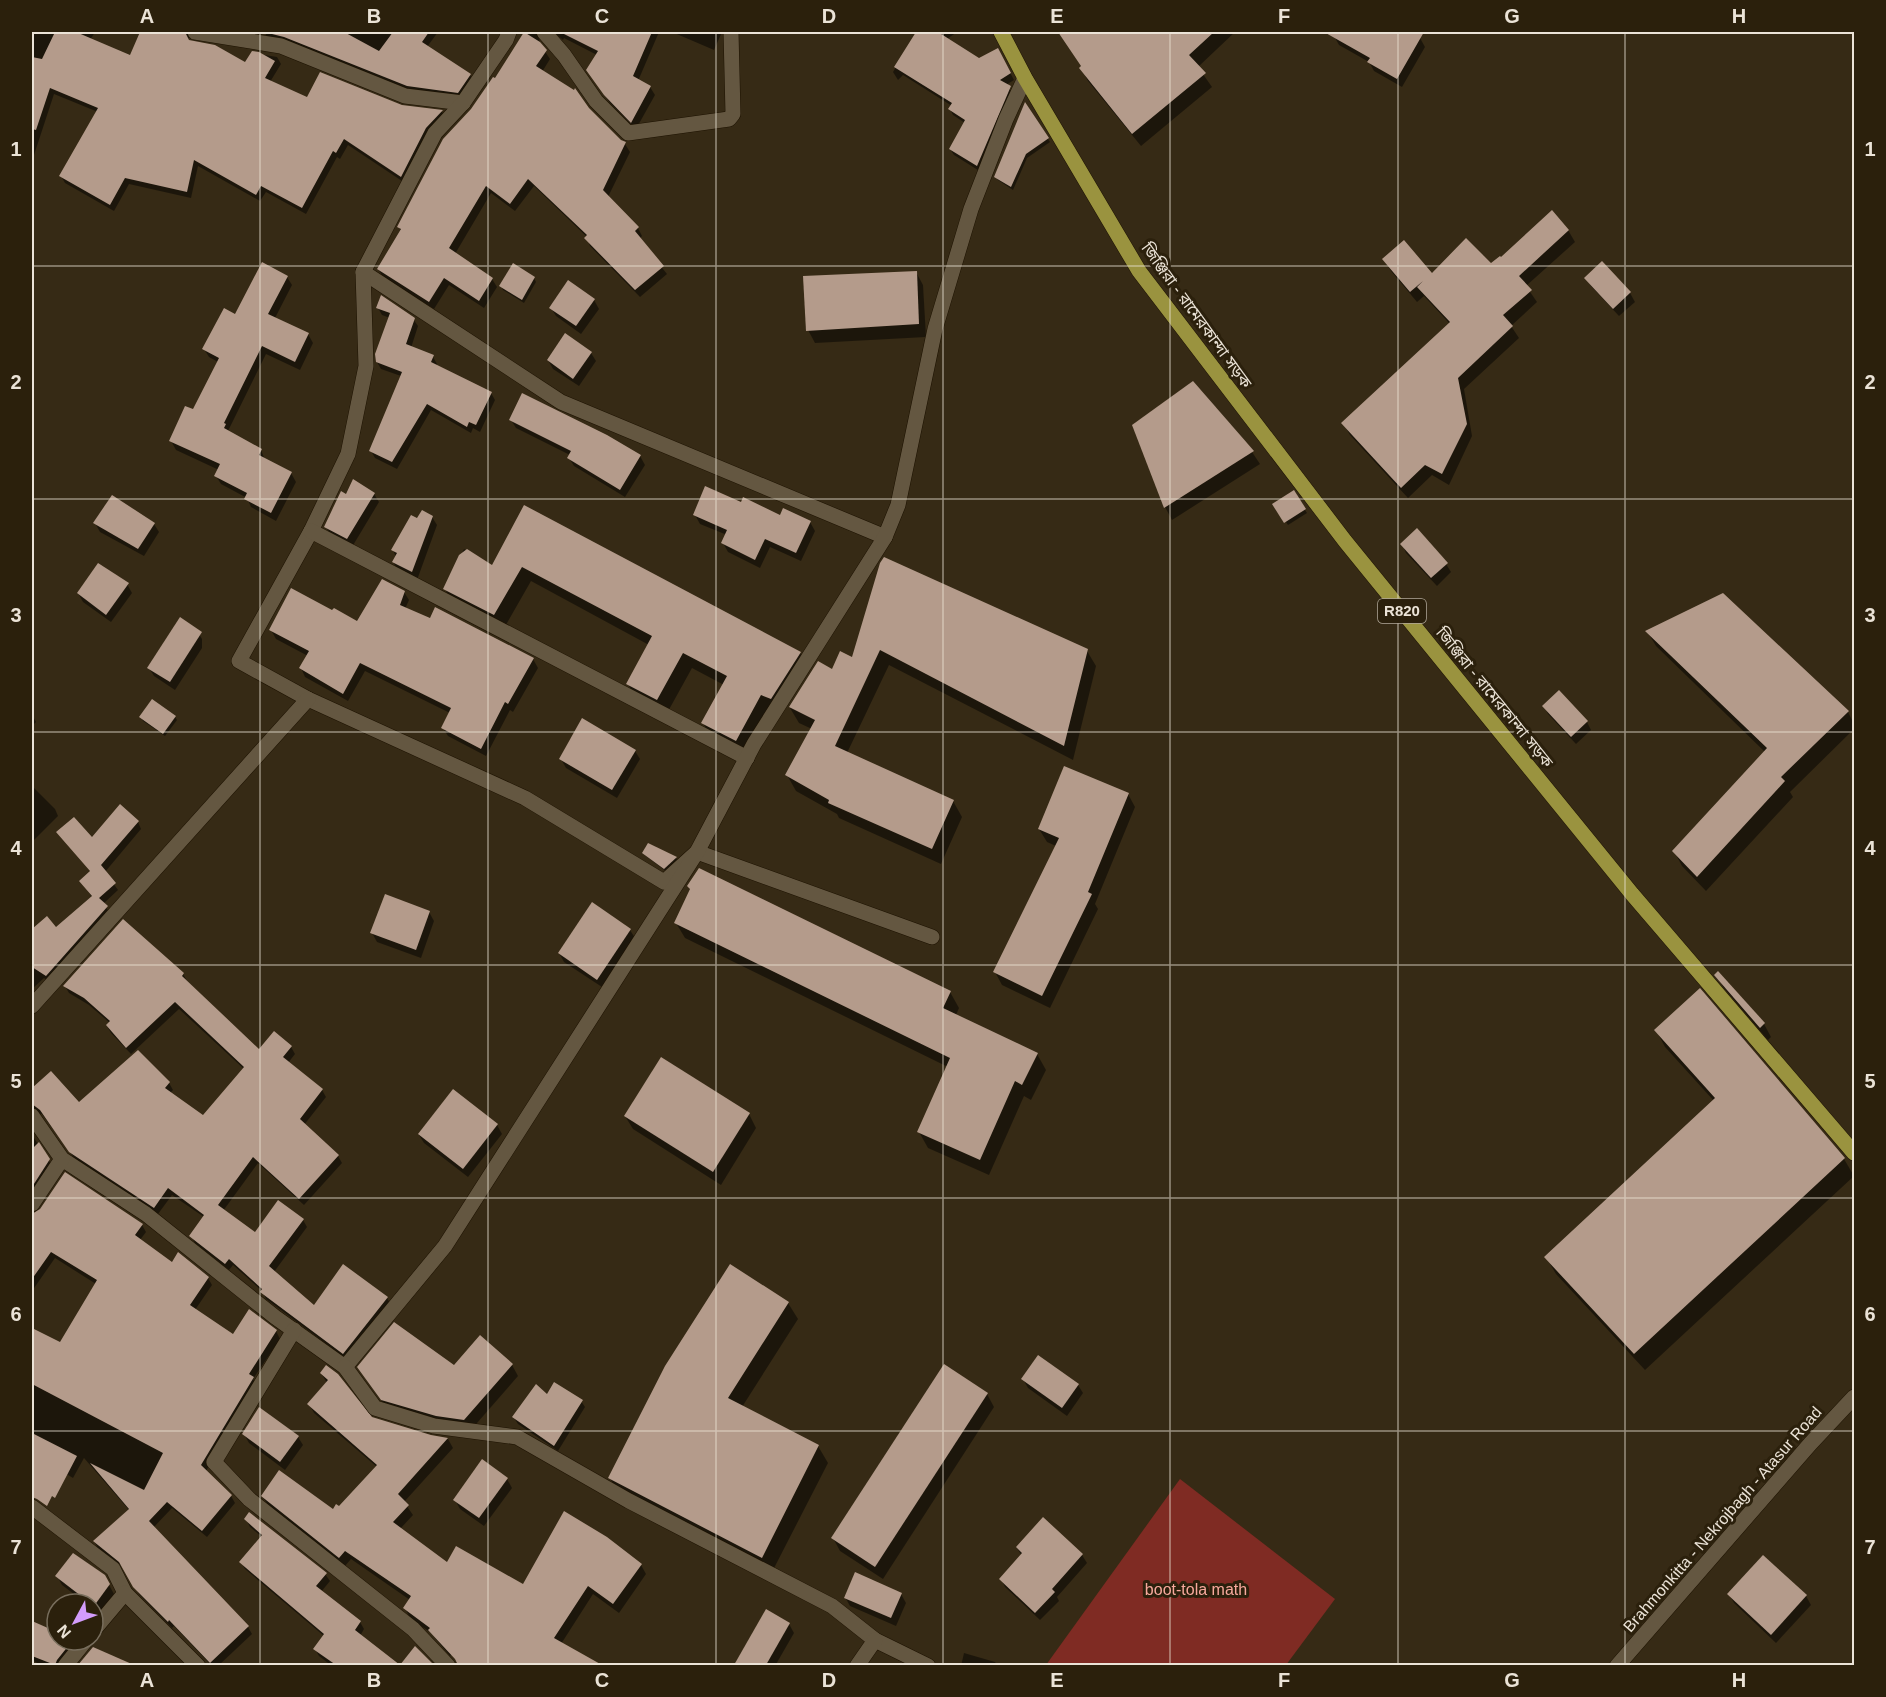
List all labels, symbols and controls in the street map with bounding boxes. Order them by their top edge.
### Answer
text: A [140,5,154,27]
text: B [367,5,381,27]
text: C [595,5,609,27]
text: D [822,5,836,27]
text: E [1050,5,1064,27]
text: F [1278,5,1290,27]
text: G [1504,5,1520,27]
text: H [1732,5,1746,27]
text: 1 [10,138,22,160]
text: 1 [1864,138,1876,160]
street label: জিঞ্জিরা - রামেরকান্দা সড়ক [1138,238,1256,392]
text: 2 [10,371,22,393]
text: 2 [1864,371,1876,393]
road number: R820 [1378,599,1426,623]
text: 3 [10,604,22,626]
text: 3 [1864,604,1876,626]
street label: জিঞ্জিরা - রামেরকান্দা সড়ক [1432,622,1558,772]
text: 4 [10,837,22,859]
text: 4 [1864,837,1876,859]
text: 5 [10,1070,22,1092]
text: 5 [1864,1070,1876,1092]
text: 6 [10,1303,22,1325]
text: 6 [1864,1303,1876,1325]
street label: Brahmonkitta - Nekrojbagh - Atasur Road [1620,1403,1825,1635]
text: 7 [10,1536,22,1558]
text: 7 [1864,1536,1876,1558]
park label: boot-tola math [1145,1581,1247,1598]
north arrow [45,1592,105,1652]
text: N [54,1622,74,1641]
text: A [140,1669,154,1691]
text: B [367,1669,381,1691]
text: C [595,1669,609,1691]
text: D [822,1669,836,1691]
text: E [1050,1669,1064,1691]
text: F [1278,1669,1290,1691]
text: G [1504,1669,1520,1691]
text: H [1732,1669,1746,1691]

